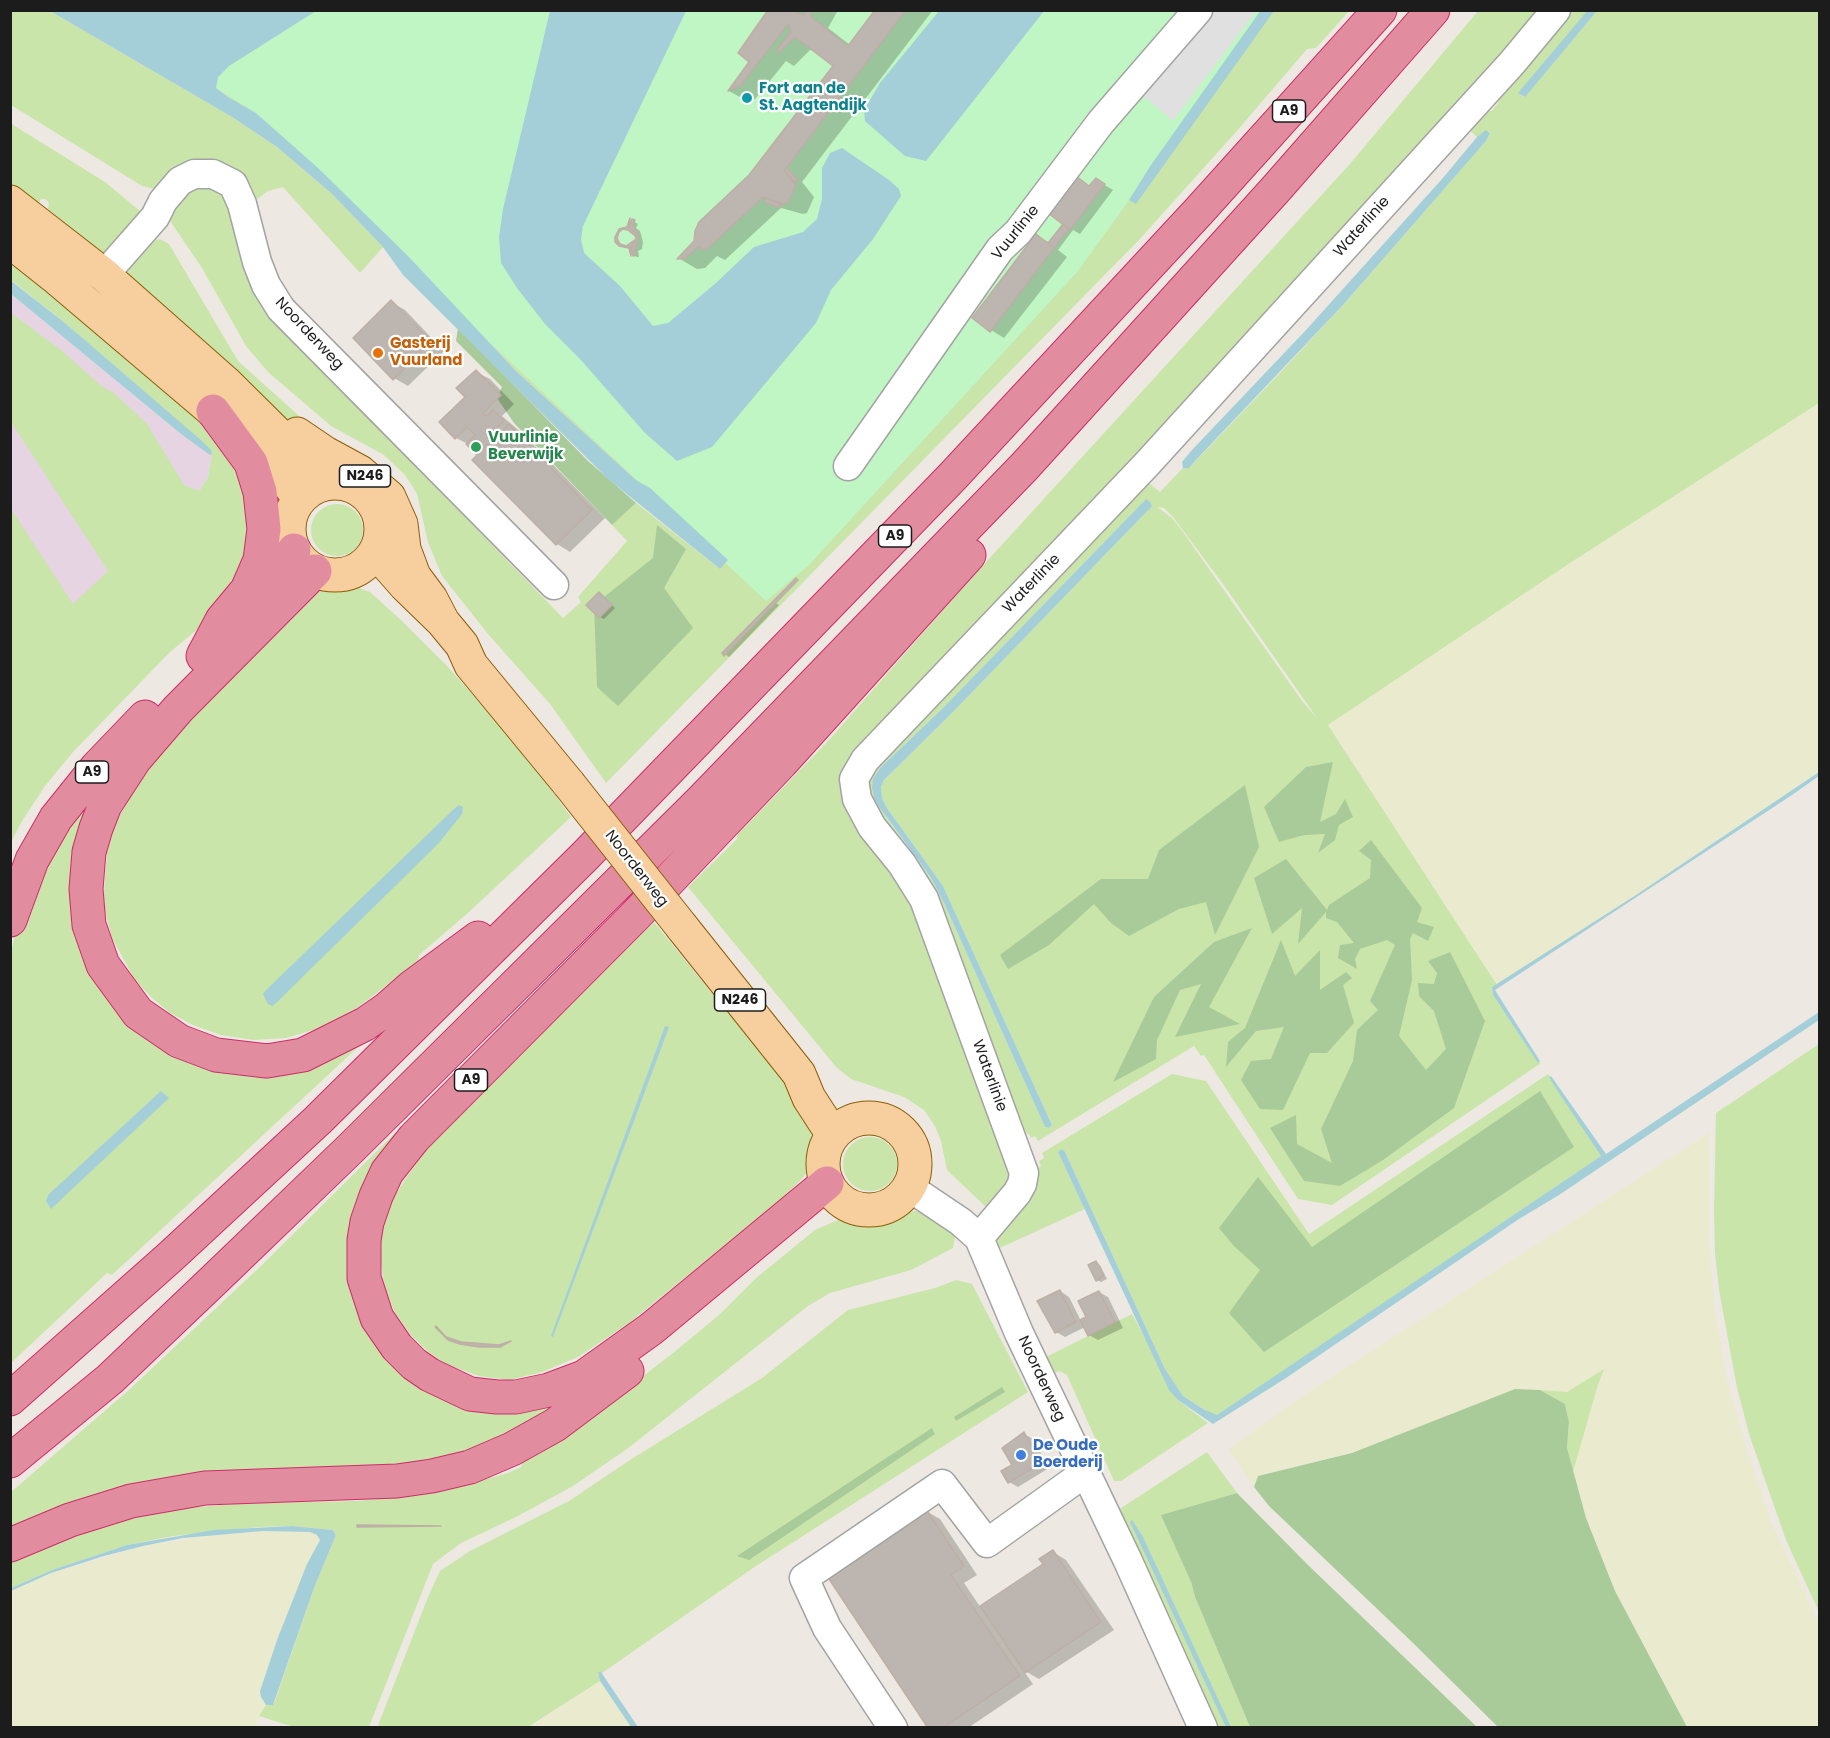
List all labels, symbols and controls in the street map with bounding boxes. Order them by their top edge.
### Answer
place label: Fort aan de St. Aagtendijk [759,80,867,115]
marker: Fort aan de St. Aagtendijk [740,91,754,105]
road number: A9 [1272,100,1306,122]
street label: Waterlinie [1330,193,1394,261]
street label: Vuurlinie [989,202,1043,264]
street label: Noorderweg [271,294,347,374]
place label: Gasterij Vuurland [390,335,462,370]
marker: Gasterij Vuurland [371,346,385,360]
place label: Vuurlinie Beverwijk [488,429,563,464]
marker: Vuurlinie Beverwijk [469,440,483,454]
road number: N246 [340,465,391,487]
road number: A9 [878,525,912,547]
street label: Waterlinie [999,551,1065,617]
road number: A9 [76,761,109,783]
street label: Noorderweg [601,827,671,911]
road number: N246 [714,989,766,1011]
street label: Waterlinie [968,1038,1010,1114]
road number: A9 [454,1069,488,1091]
street label: Noorderweg [1013,1333,1069,1425]
place label: De Oude Boerderij [1033,1437,1103,1472]
marker: De Oude Boerderij [1014,1448,1028,1462]

